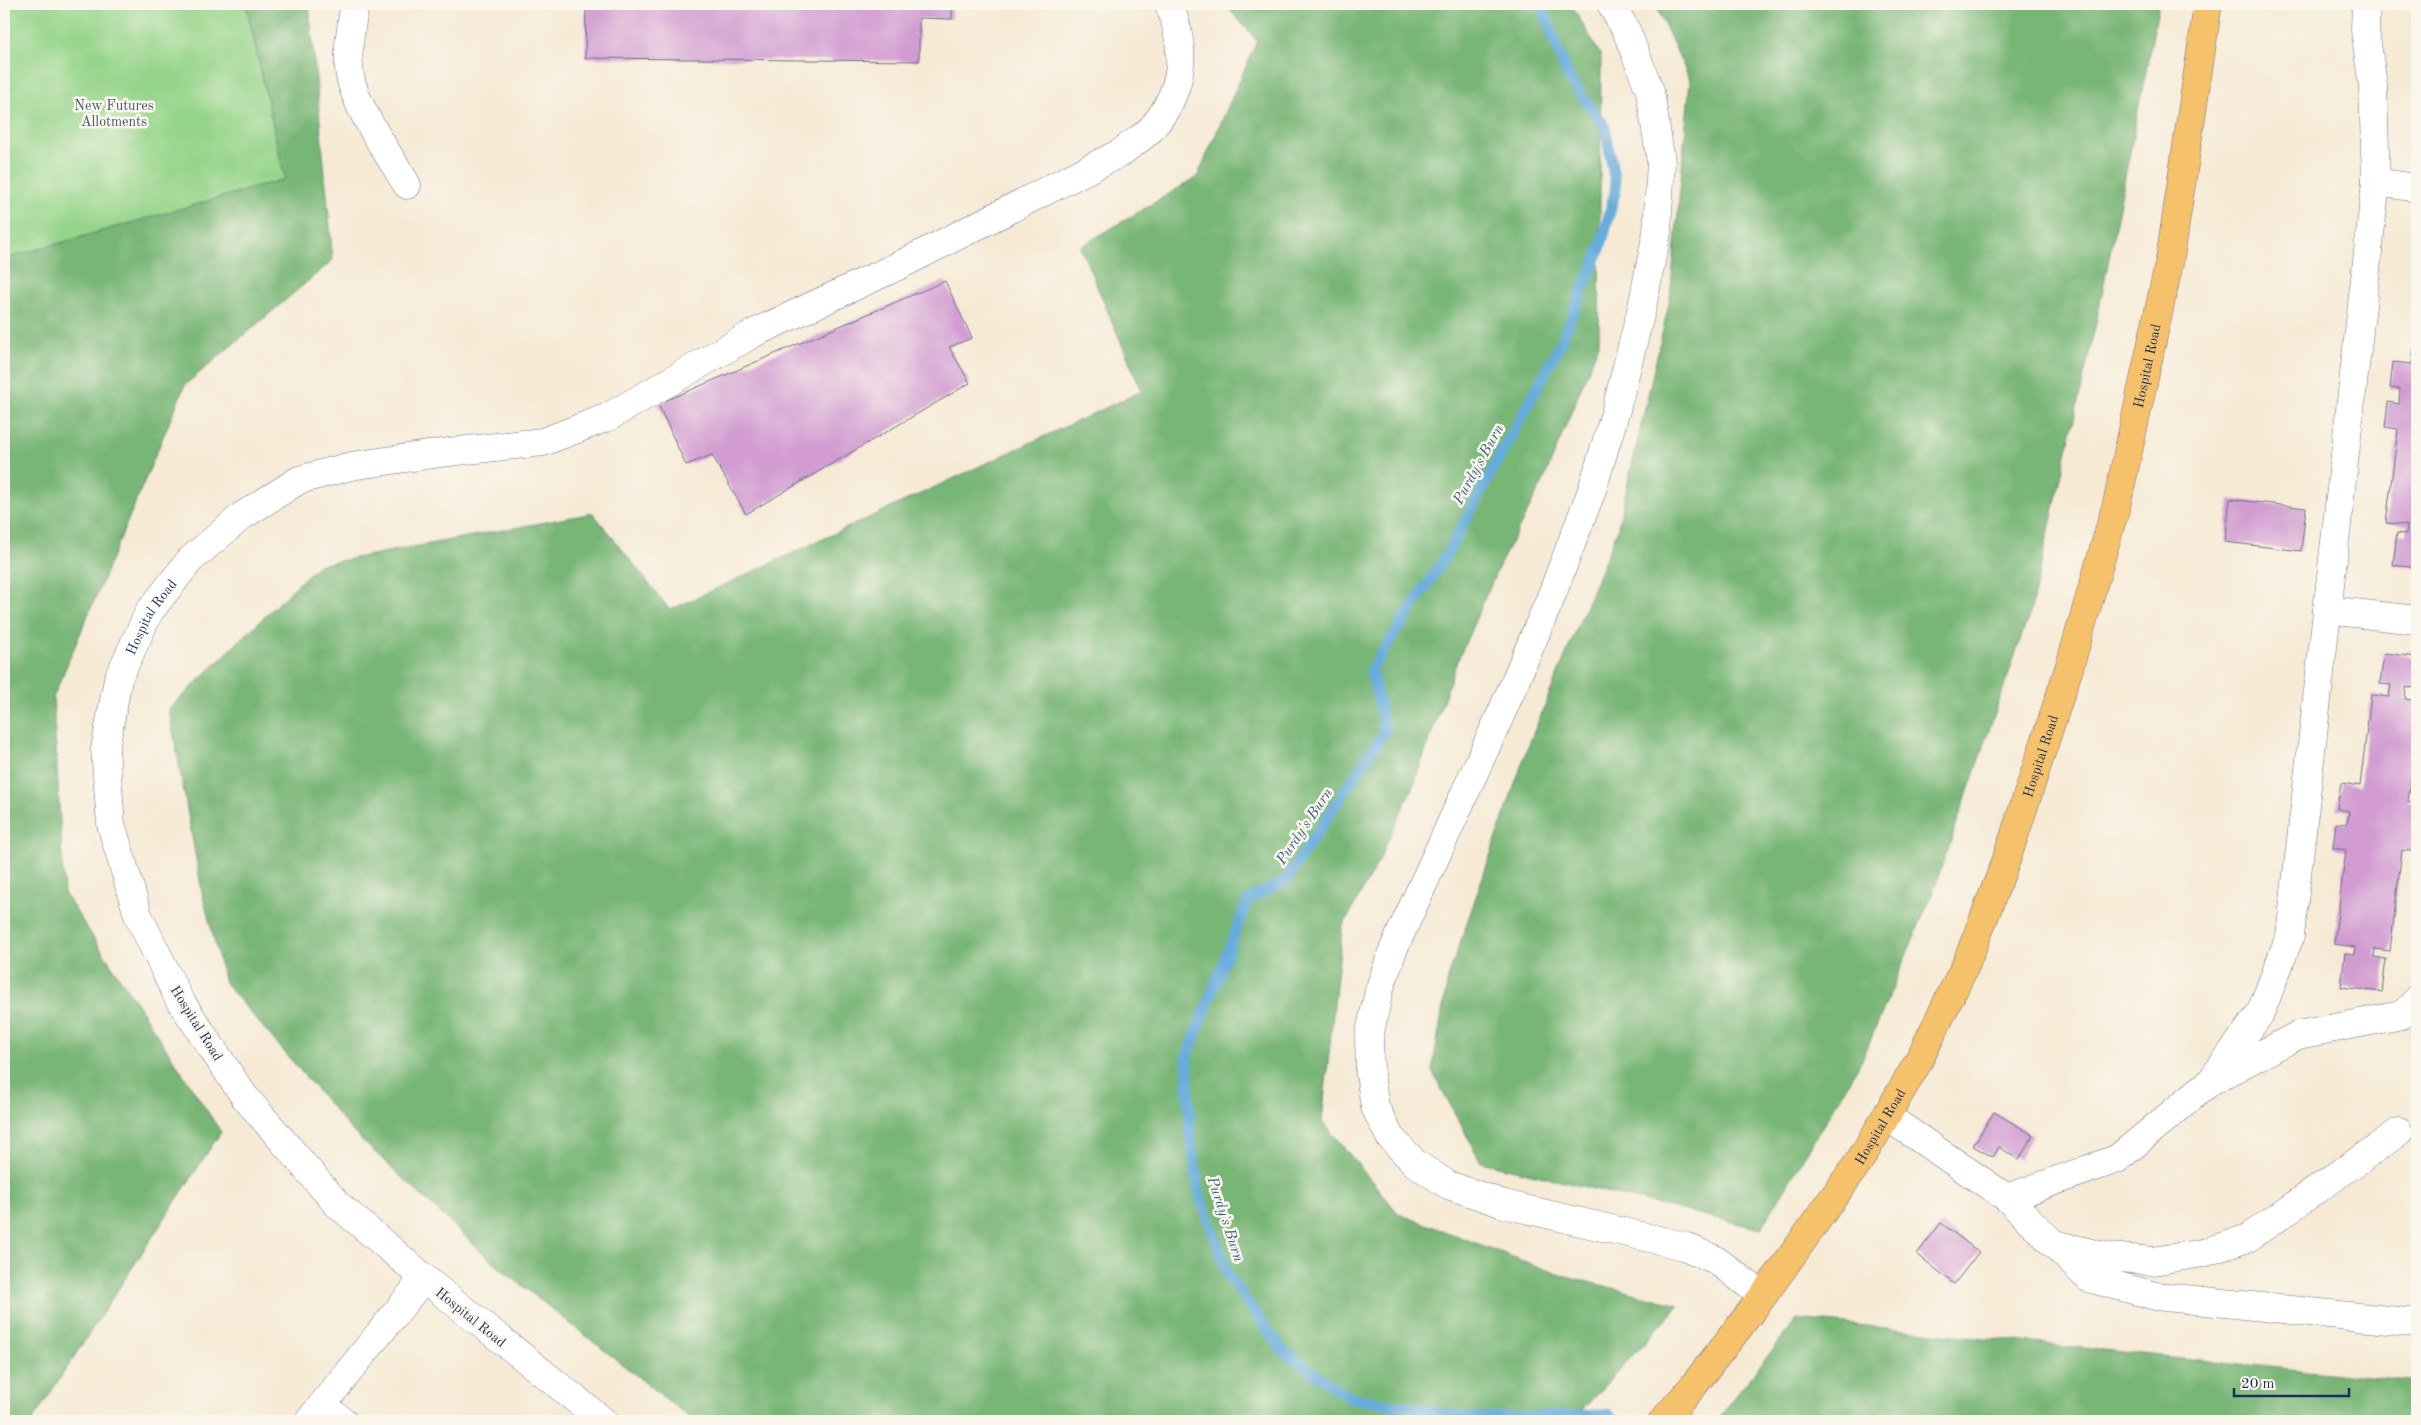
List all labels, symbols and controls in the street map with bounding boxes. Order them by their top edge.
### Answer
park label: New Futures Allotments [74,99,154,129]
street label: Hospital Road [2132,323,2164,409]
water label: Purdy's Burn [1451,422,1508,508]
street label: Hospital Road [124,577,180,657]
street label: Hospital Road [2021,713,2061,799]
water label: Purdy's Burn [1274,786,1336,869]
street label: Hospital Road [167,983,225,1064]
street label: Hospital Road [1853,1087,1909,1168]
water label: Purdy's Burn [1203,1174,1246,1264]
street label: Hospital Road [433,1285,508,1350]
scale bar [2234,1365,2348,1397]
text: 20 m [2241,1377,2275,1392]

